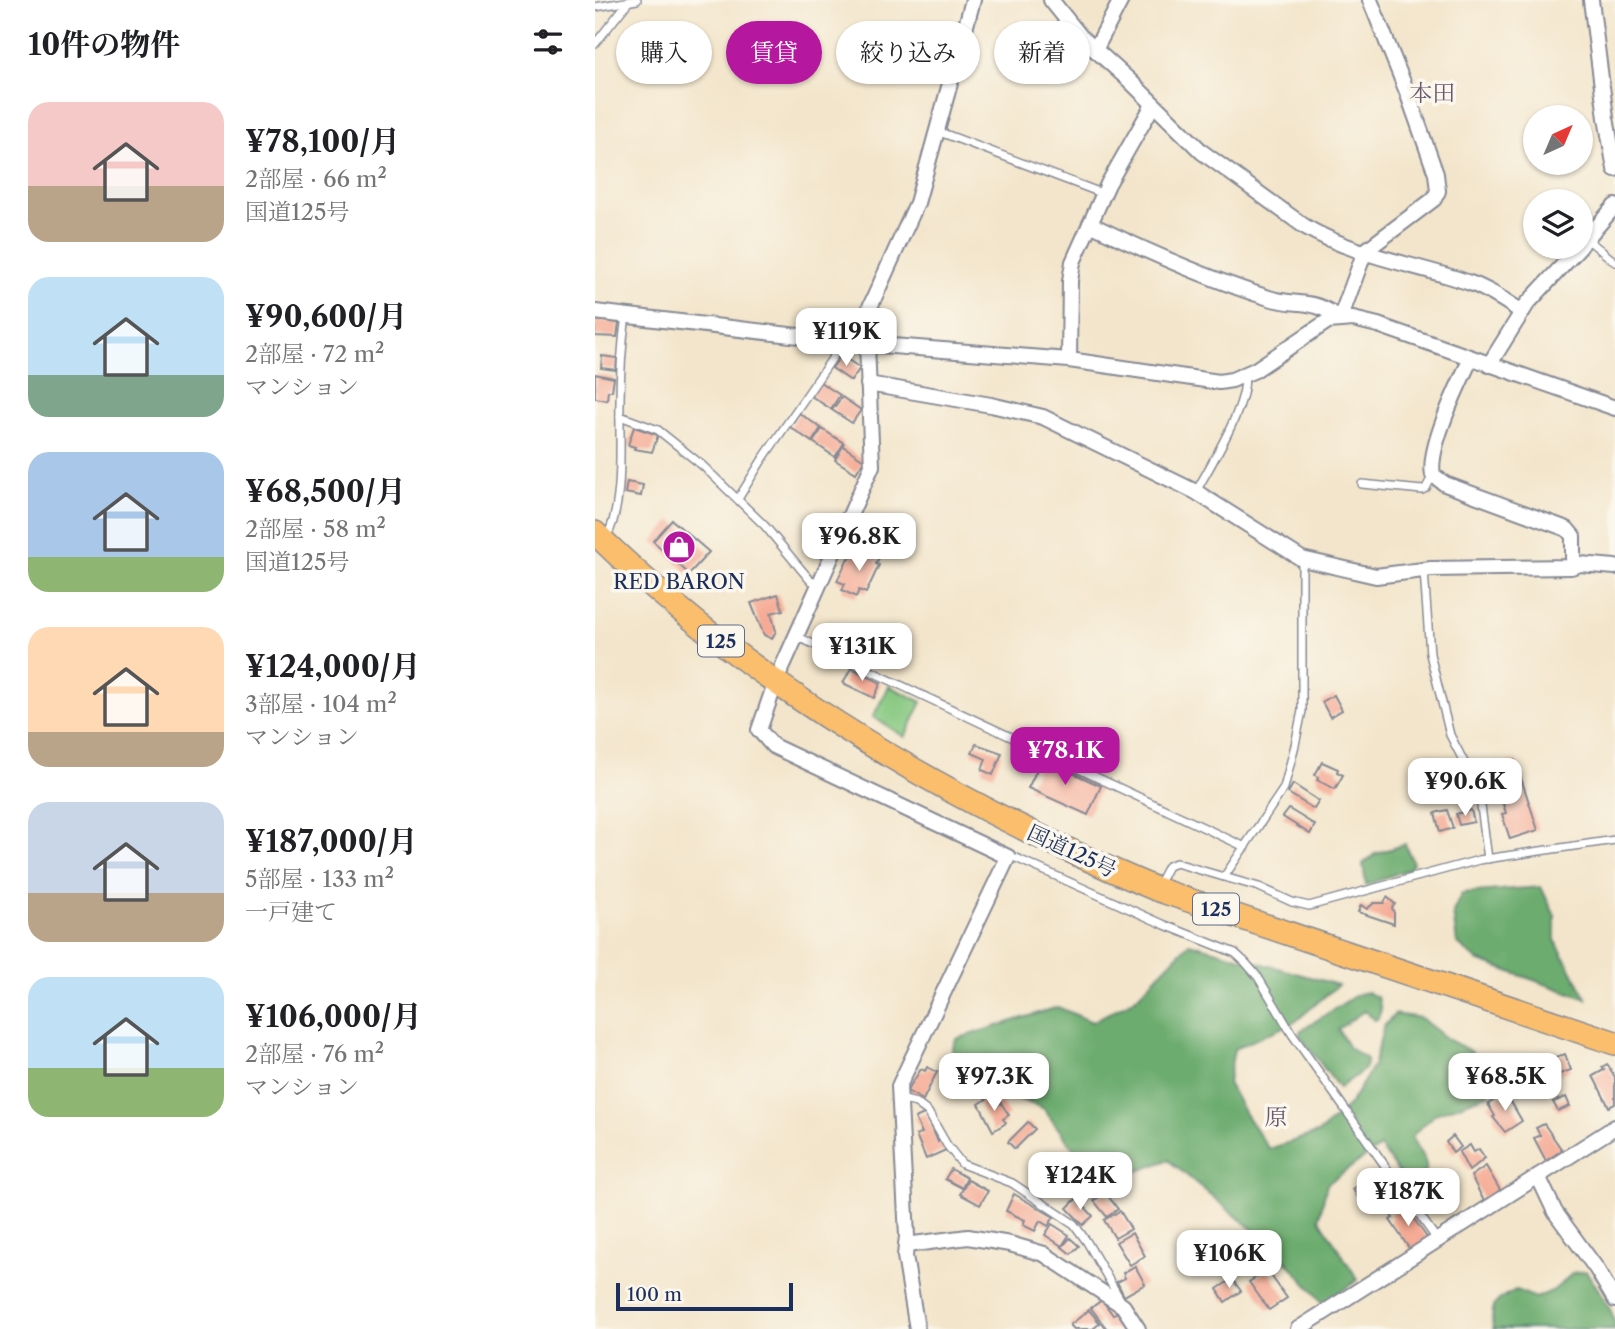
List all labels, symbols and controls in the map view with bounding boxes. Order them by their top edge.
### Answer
chip: 購入 [616,21,712,84]
chip: 賃貸 [726,21,822,84]
chip: 絞り込み [836,21,980,84]
chip: 新着 [994,21,1090,84]
icon: filters [529,23,567,61]
text: 10件の物件 [28,26,180,63]
district label: 本田 [1409,79,1455,107]
north arrow [1523,105,1593,175]
map controls [1523,105,1593,259]
text: ¥78,100/月 [245,123,400,160]
icon: home [84,130,168,214]
text: 2部屋 · 66 m² [245,165,387,193]
button: layers [1523,189,1593,259]
text: 国道125号 [245,198,349,226]
text: ¥90,600/月 [245,298,407,335]
icon: home [84,305,168,389]
pin: ¥119K [797,308,895,368]
text: ¥119K [812,317,880,345]
text: 2部屋 · 72 m² [245,340,384,368]
text: マンション [245,373,359,401]
text: ¥68,500/月 [245,473,406,510]
icon: home [84,480,168,564]
pin: ¥96.8K [802,514,916,573]
text: 2部屋 · 58 m² [245,515,386,543]
text: ¥96.8K [818,522,900,550]
shop icon: RED BARON [660,528,698,566]
text: 国道125号 [245,548,349,576]
place label: RED BARON [613,569,745,594]
pin: ¥131K [813,624,911,683]
road number: 125 [698,626,744,656]
text: ¥131K [828,632,896,660]
text: ¥124,000/月 [245,648,421,685]
icon: home [84,655,168,739]
text: 3部屋 · 104 m² [245,690,397,718]
text: マンション [245,723,359,751]
pin: ¥78.1K [1008,728,1122,787]
text: ¥78.1K [1026,736,1104,764]
pin: ¥90.6K [1408,758,1522,818]
text: ¥90.6K [1424,767,1506,795]
street label: 国道125号 [1024,820,1120,882]
text: ¥187,000/月 [245,823,417,860]
icon: home [84,830,168,914]
text: 5部屋 · 133 m² [245,865,394,893]
road number: 125 [1193,894,1239,925]
text: 一戸建て [245,898,337,926]
text: ¥106,000/月 [245,998,422,1035]
icon: home [84,1005,168,1089]
text: 2部屋 · 76 m² [245,1040,384,1068]
pin: ¥97.3K [937,1054,1051,1113]
pin: ¥68.5K [1448,1054,1562,1113]
text: ¥97.3K [955,1062,1033,1090]
text: ¥68.5K [1464,1062,1546,1090]
text: マンション [245,1073,359,1101]
district label: 原 [1265,1103,1288,1131]
pin: ¥124K [1031,1152,1129,1212]
text: ¥124K [1044,1161,1116,1189]
pin: ¥187K [1359,1168,1457,1228]
text: ¥187K [1373,1177,1443,1205]
pin: ¥106K [1180,1230,1278,1290]
text: ¥106K [1193,1239,1265,1267]
scale bar [616,1280,793,1312]
text: 100 m [627,1283,682,1306]

